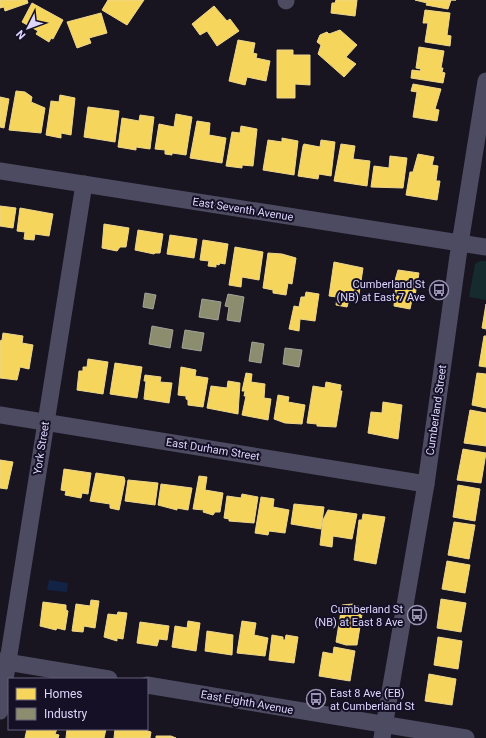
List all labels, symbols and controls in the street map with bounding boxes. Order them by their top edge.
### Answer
north arrow [8,8,48,48]
text: N [13,27,28,42]
street label: East Seventh Avenue [192,195,295,224]
place label: Cumberland St (NB) at East 7 Ave [337,278,425,304]
bus stop icon: Cumberland St (NB) at East 7 Ave [428,279,450,301]
street label: Cumberland Street [424,364,449,456]
street label: York Street [31,420,52,476]
street label: East Durham Street [165,436,261,463]
place label: Cumberland St (NB) at East 8 Ave [315,603,403,629]
bus stop icon: Cumberland St (NB) at East 8 Ave [406,604,428,626]
legend [8,678,148,730]
text: Homes [44,687,82,701]
place label: East 8 Ave (EB) at Cumberland St [330,687,415,713]
street label: East Eighth Avenue [200,688,294,717]
bus stop icon: East 8 Ave (EB) at Cumberland St [305,688,327,710]
text: Industry [44,707,88,721]

